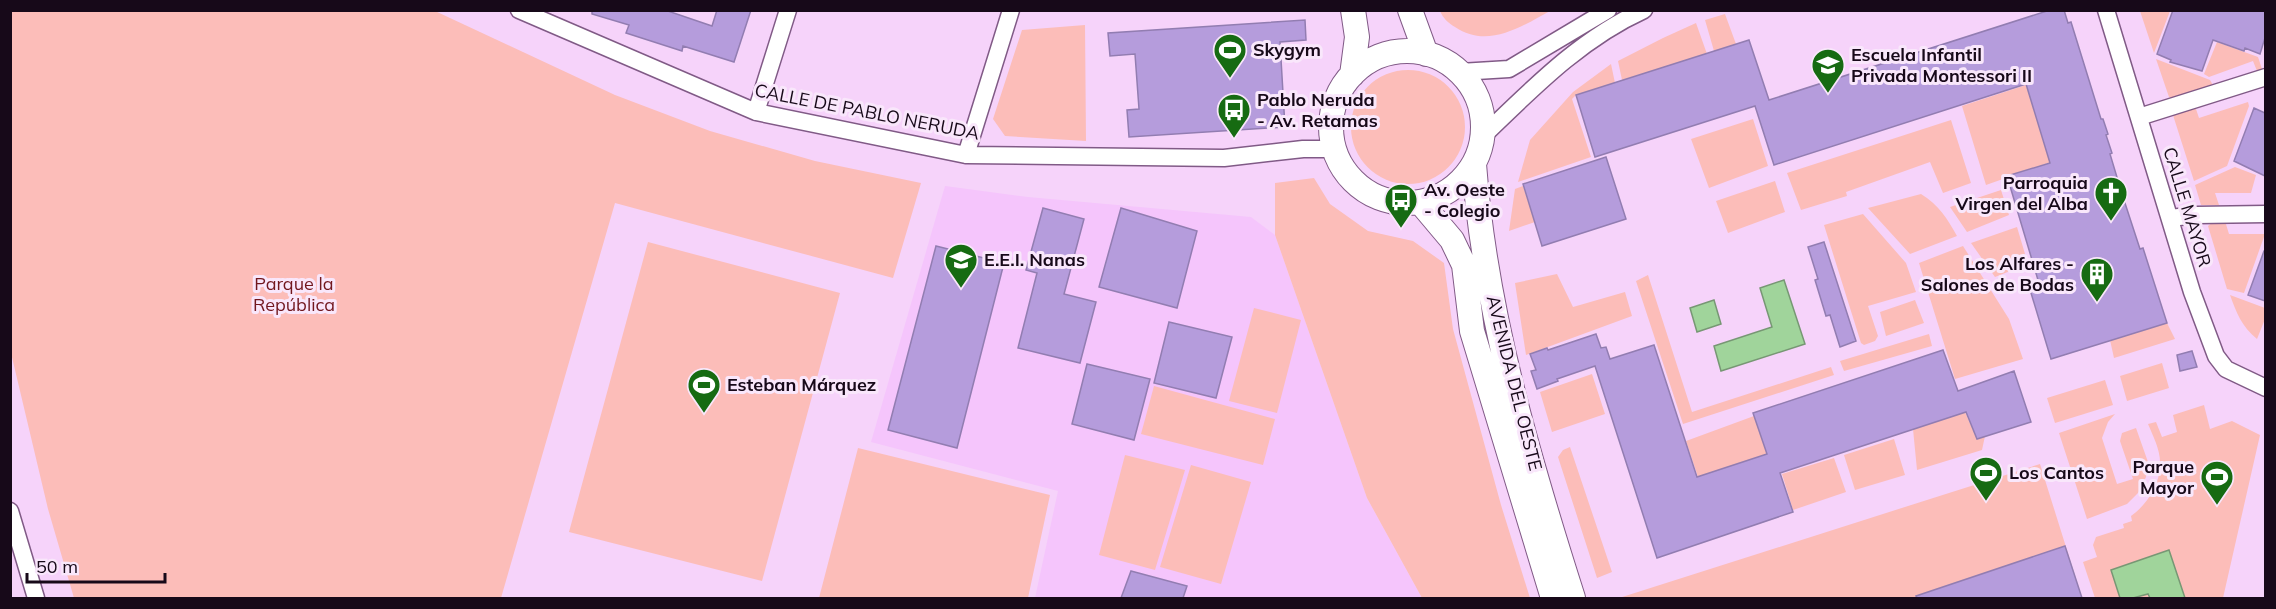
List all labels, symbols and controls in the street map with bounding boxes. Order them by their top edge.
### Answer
sports icon: Skygym [1212,32,1248,79]
place label: Skygym [1253,38,1321,61]
place label: Escuela Infantil Privada Montessori II [1851,43,2032,87]
school or university icon: Escuela Infantil Privada Montessori II [1810,47,1846,94]
street label: CALLE DE PABLO NERUDA [753,78,981,145]
place label: Pablo Neruda - Av. Retamas [1257,88,1378,132]
bus stop icon: Pablo Neruda - Av. Retamas [1216,92,1252,139]
street label: CALLE MAYOR [2158,144,2217,270]
place label: Parroquia Virgen del Alba [1954,171,2088,215]
church icon: Parroquia Virgen del Alba [2093,175,2129,222]
place label: Av. Oeste - Colegio [1424,178,1505,222]
bus stop icon: Av. Oeste - Colegio [1383,182,1419,229]
school or university icon: E.E.I. Nanas [943,242,979,289]
place label: E.E.I. Nanas [984,248,1085,271]
place label: Los Alfares - Salones de Bodas [1921,252,2074,296]
building icon: Los Alfares - Salones de Bodas [2079,256,2115,303]
park label: Parque la República [253,272,335,316]
street label: AVENIDA DEL OESTE [1482,293,1547,473]
sports icon: Esteban Márquez [686,367,722,414]
place label: Esteban Márquez [727,373,876,396]
sports icon: Los Cantos [1968,455,2004,502]
place label: Parque Mayor [2133,455,2195,499]
sports icon: Parque Mayor [2199,459,2235,506]
place label: Los Cantos [2009,461,2104,484]
scale bar [27,546,165,584]
text: 50 m [36,555,78,578]

